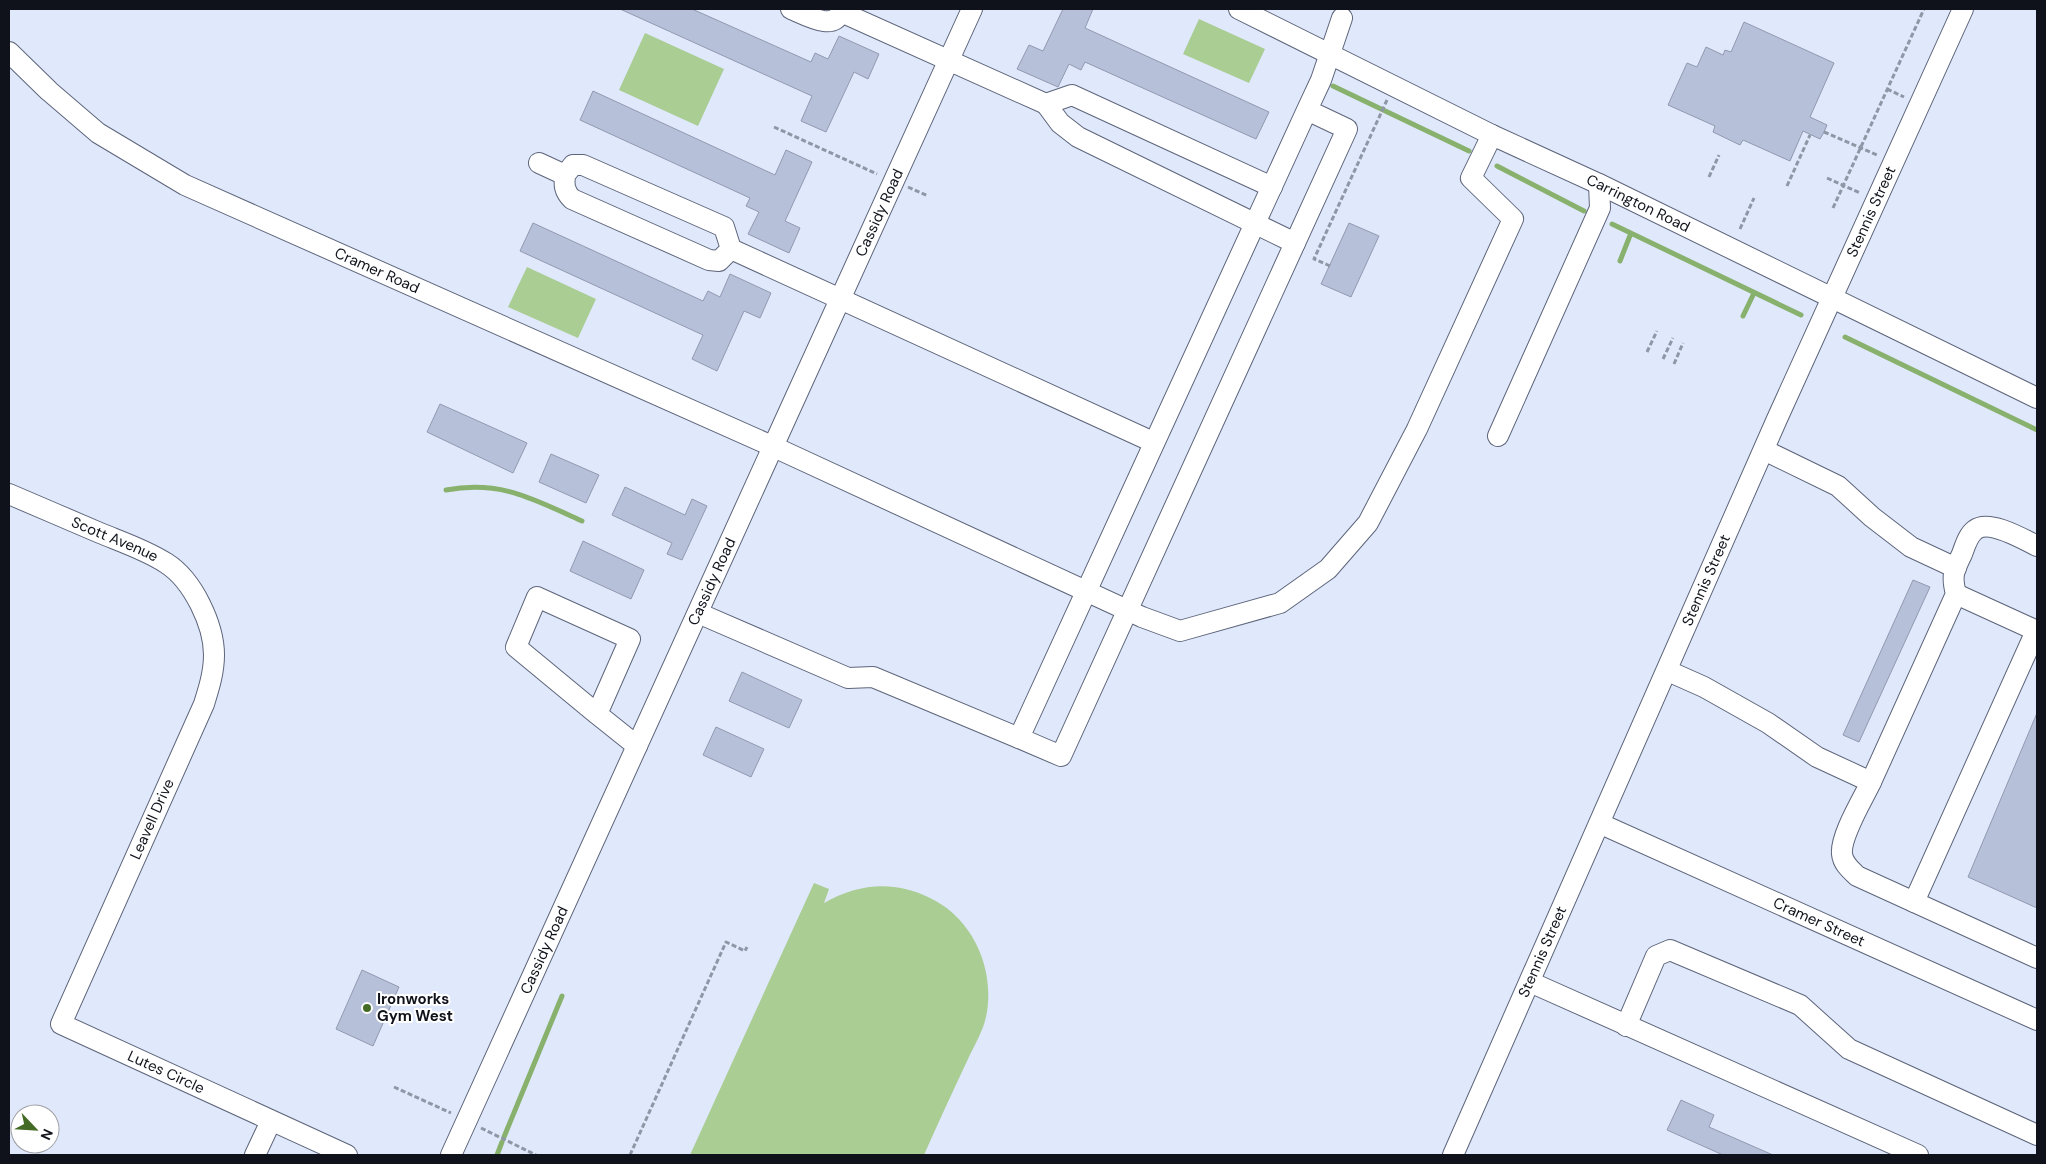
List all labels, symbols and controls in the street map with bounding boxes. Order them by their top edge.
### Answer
street label: Stennis Street [1842,163,1900,260]
street label: Cassidy Road [851,166,908,260]
street label: Carrington Road [1583,170,1693,237]
street label: Cramer Road [331,243,423,298]
street label: Scott Avenue [68,512,162,567]
street label: Stennis Street [1677,531,1735,629]
street label: Cassidy Road [683,534,740,629]
street label: Leavell Drive [125,776,179,862]
street label: Cramer Street [1770,893,1868,951]
street label: Cassidy Road [515,903,573,997]
street label: Stennis Street [1514,903,1571,1001]
place label: Ironworks Gym West [377,989,453,1026]
marker: Ironworks Gym West [361,1002,373,1014]
street label: Lutes Circle [124,1046,208,1098]
north arrow [10,1104,60,1154]
text: N [36,1126,57,1143]

